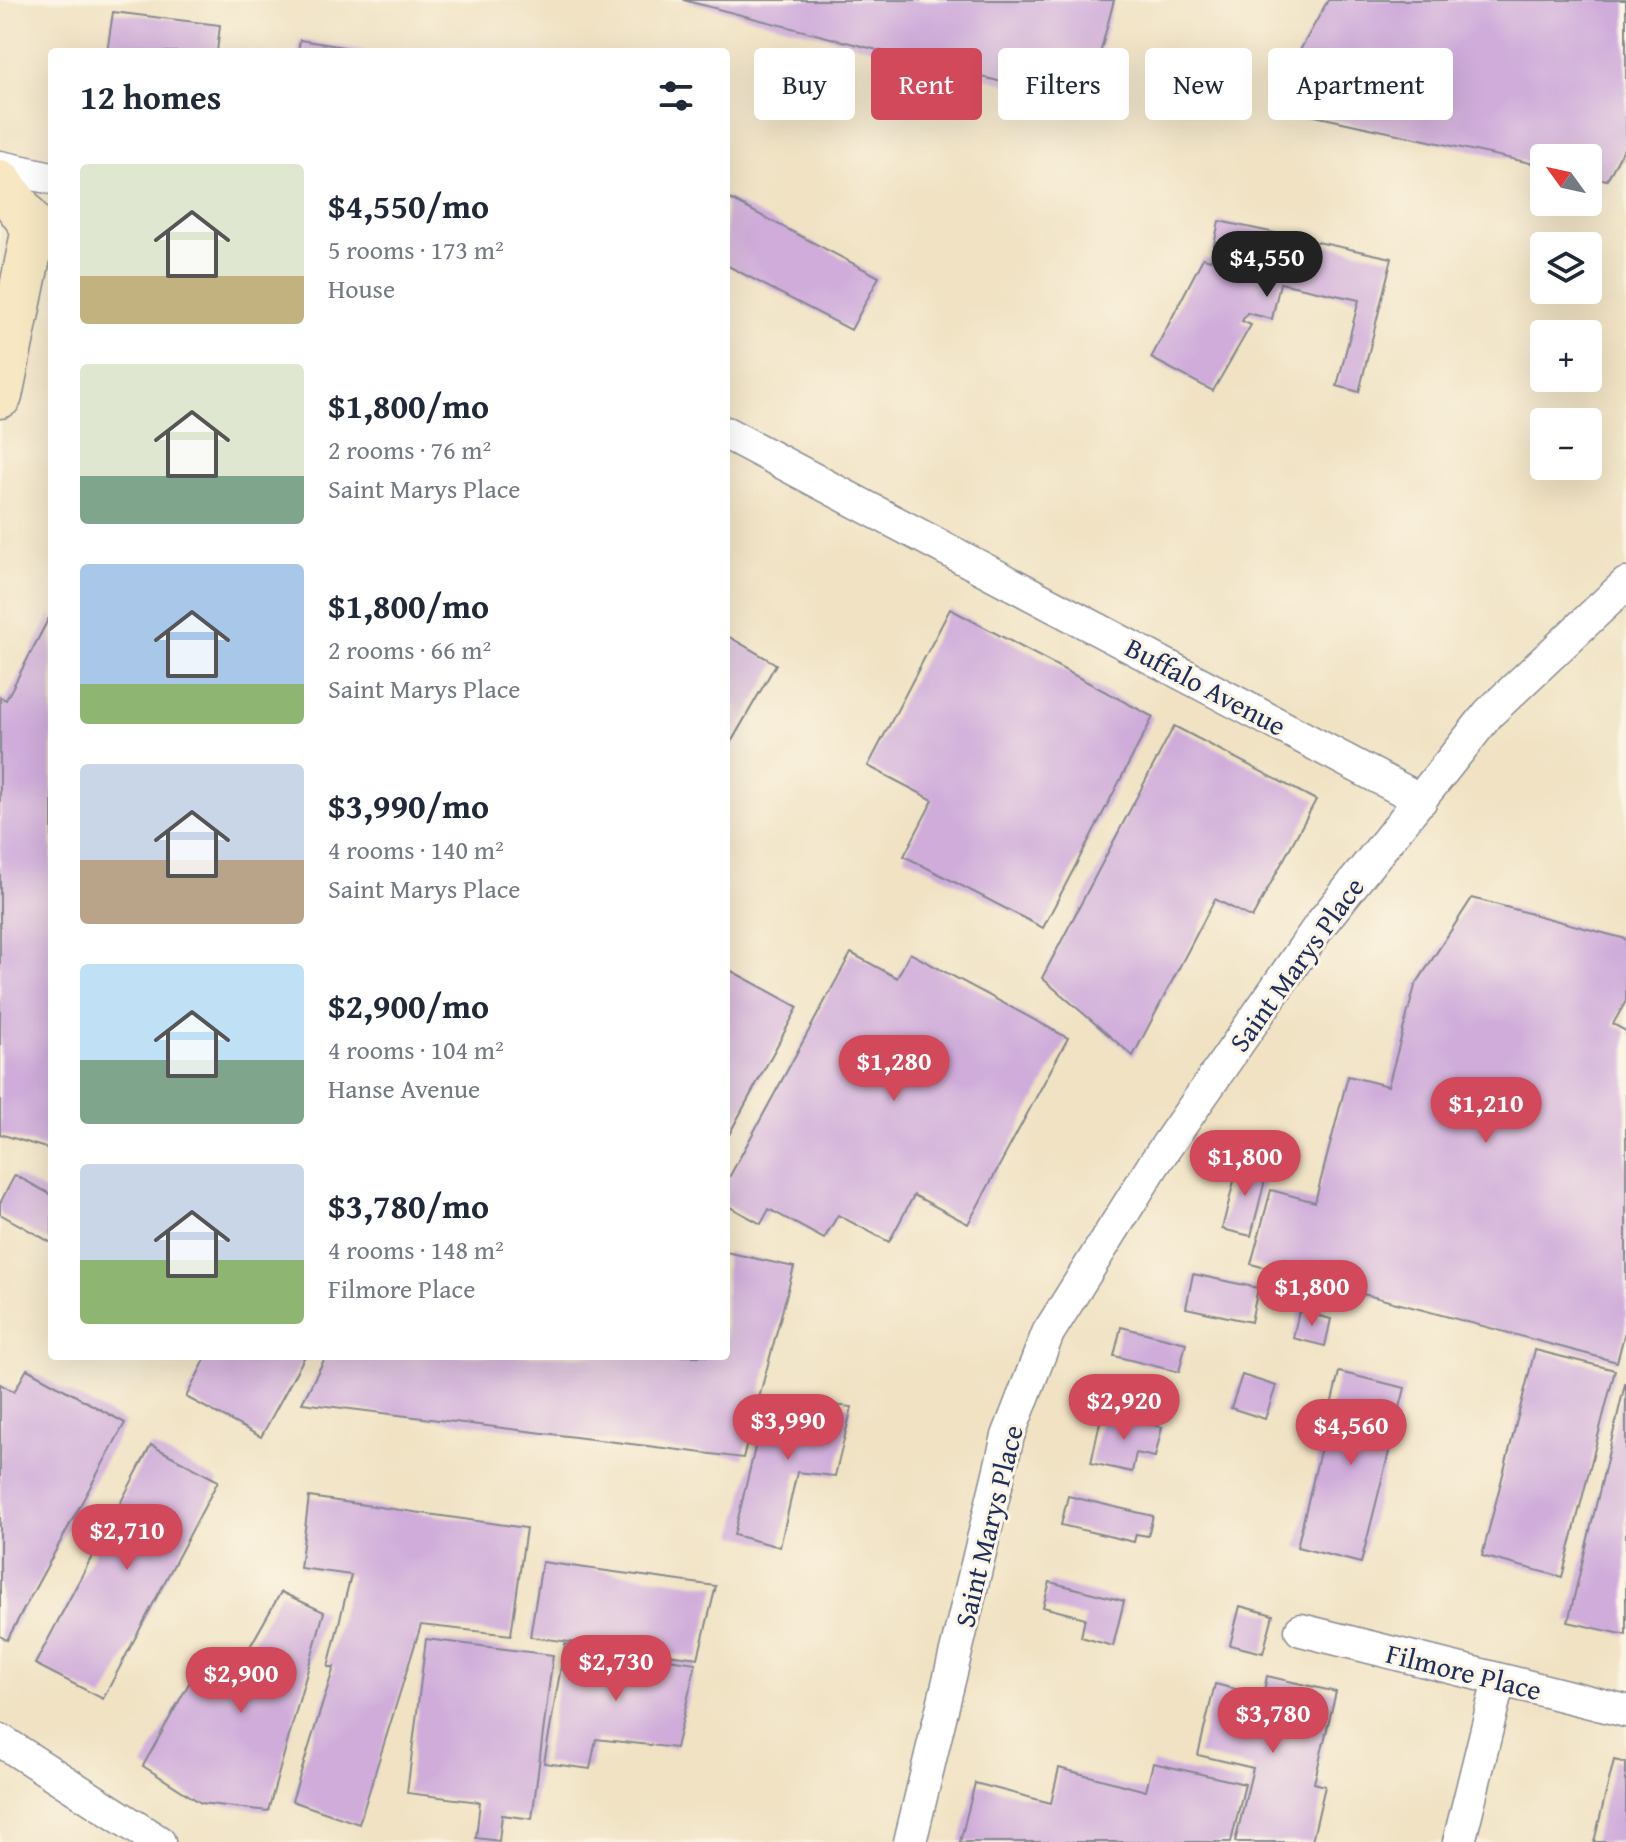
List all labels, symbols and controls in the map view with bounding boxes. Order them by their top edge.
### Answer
chip: Buy [754,48,855,120]
chip: Rent [871,48,982,120]
chip: Filters [998,48,1129,120]
chip: New [1145,48,1252,120]
chip: Apartment [1268,48,1453,120]
text: 12 homes [80,72,221,121]
icon: filters [654,74,698,118]
north arrow [1530,144,1602,216]
map controls [1530,144,1602,480]
text: $4,550/mo [328,181,489,230]
icon: home [144,196,240,292]
text: 5 rooms · 173 m² [328,230,504,269]
pin: $4,550 [1202,231,1332,299]
button: layers [1530,232,1602,304]
text: $4,550 [1230,237,1304,276]
text: House [328,269,395,308]
button: + [1530,320,1602,392]
text: $1,800/mo [328,381,489,430]
icon: home [144,396,240,492]
button: − [1530,408,1602,480]
text: 2 rooms · 76 m² [328,430,491,469]
text: Saint Marys Place [328,469,520,508]
text: $1,800/mo [328,581,489,630]
icon: home [144,596,240,692]
street label: Buffalo Avenue [1118,626,1294,746]
text: 2 rooms · 66 m² [328,630,491,669]
text: Saint Marys Place [328,669,520,708]
text: $3,990/mo [328,781,489,830]
icon: home [144,796,240,892]
text: 4 rooms · 140 m² [328,830,504,869]
street label: Saint Marys Place [1219,868,1373,1060]
text: Saint Marys Place [328,869,520,908]
text: $2,900/mo [328,981,489,1030]
icon: home [144,996,240,1092]
text: 4 rooms · 104 m² [328,1030,504,1069]
pin: $1,280 [829,1035,959,1103]
text: $1,280 [857,1041,931,1080]
text: Hanse Avenue [328,1069,480,1108]
pin: $1,210 [1421,1077,1551,1145]
text: $1,210 [1449,1083,1523,1122]
pin: $1,800 [1180,1130,1310,1198]
text: $1,800 [1208,1136,1282,1175]
text: $3,780/mo [328,1181,489,1230]
icon: home [144,1196,240,1292]
text: 4 rooms · 148 m² [328,1230,504,1269]
pin: $1,800 [1247,1260,1377,1328]
text: $1,800 [1275,1266,1349,1305]
text: Filmore Place [328,1269,475,1308]
pin: $2,920 [1059,1374,1189,1442]
text: $2,920 [1087,1380,1161,1419]
pin: $3,990 [723,1394,853,1462]
pin: $4,560 [1286,1399,1416,1467]
text: $3,990 [751,1400,825,1439]
text: $4,560 [1314,1405,1388,1444]
street label: Saint Marys Place [943,1421,1033,1631]
pin: $2,710 [62,1504,192,1572]
text: $2,710 [90,1510,164,1549]
street label: Filmore Place [1382,1632,1546,1710]
pin: $2,730 [551,1635,681,1703]
text: $2,730 [579,1641,653,1680]
pin: $2,900 [176,1647,306,1715]
text: $2,900 [204,1653,278,1692]
pin: $3,780 [1208,1687,1338,1755]
text: $3,780 [1236,1693,1310,1732]

